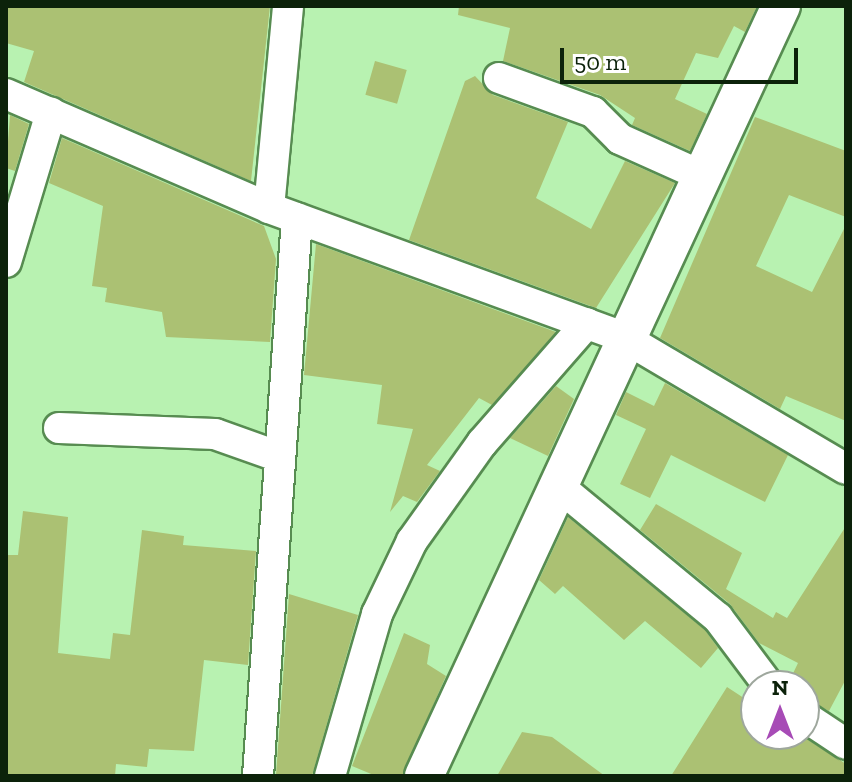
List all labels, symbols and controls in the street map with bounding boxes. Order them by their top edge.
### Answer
scale bar [564,32,802,82]
text: 50 m [574,47,626,76]
north arrow [740,670,820,750]
text: N [772,674,788,701]

